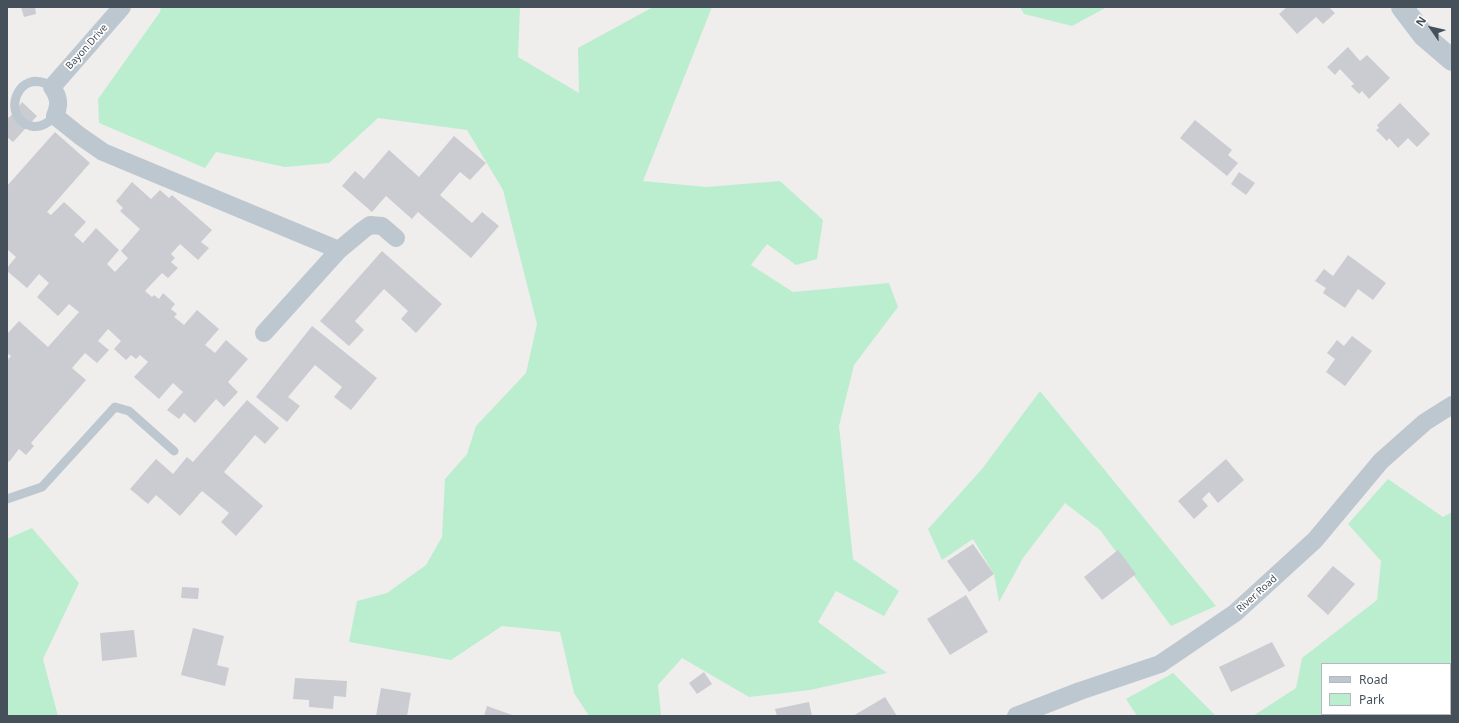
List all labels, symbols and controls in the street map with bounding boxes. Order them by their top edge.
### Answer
north arrow [1411,8,1451,48]
text: N [1412,13,1429,29]
street label: Bayon Drive [64,22,110,72]
street label: River Road [1234,573,1280,615]
legend [1321,663,1451,715]
text: Road [1359,671,1388,688]
text: Park [1359,691,1384,708]

